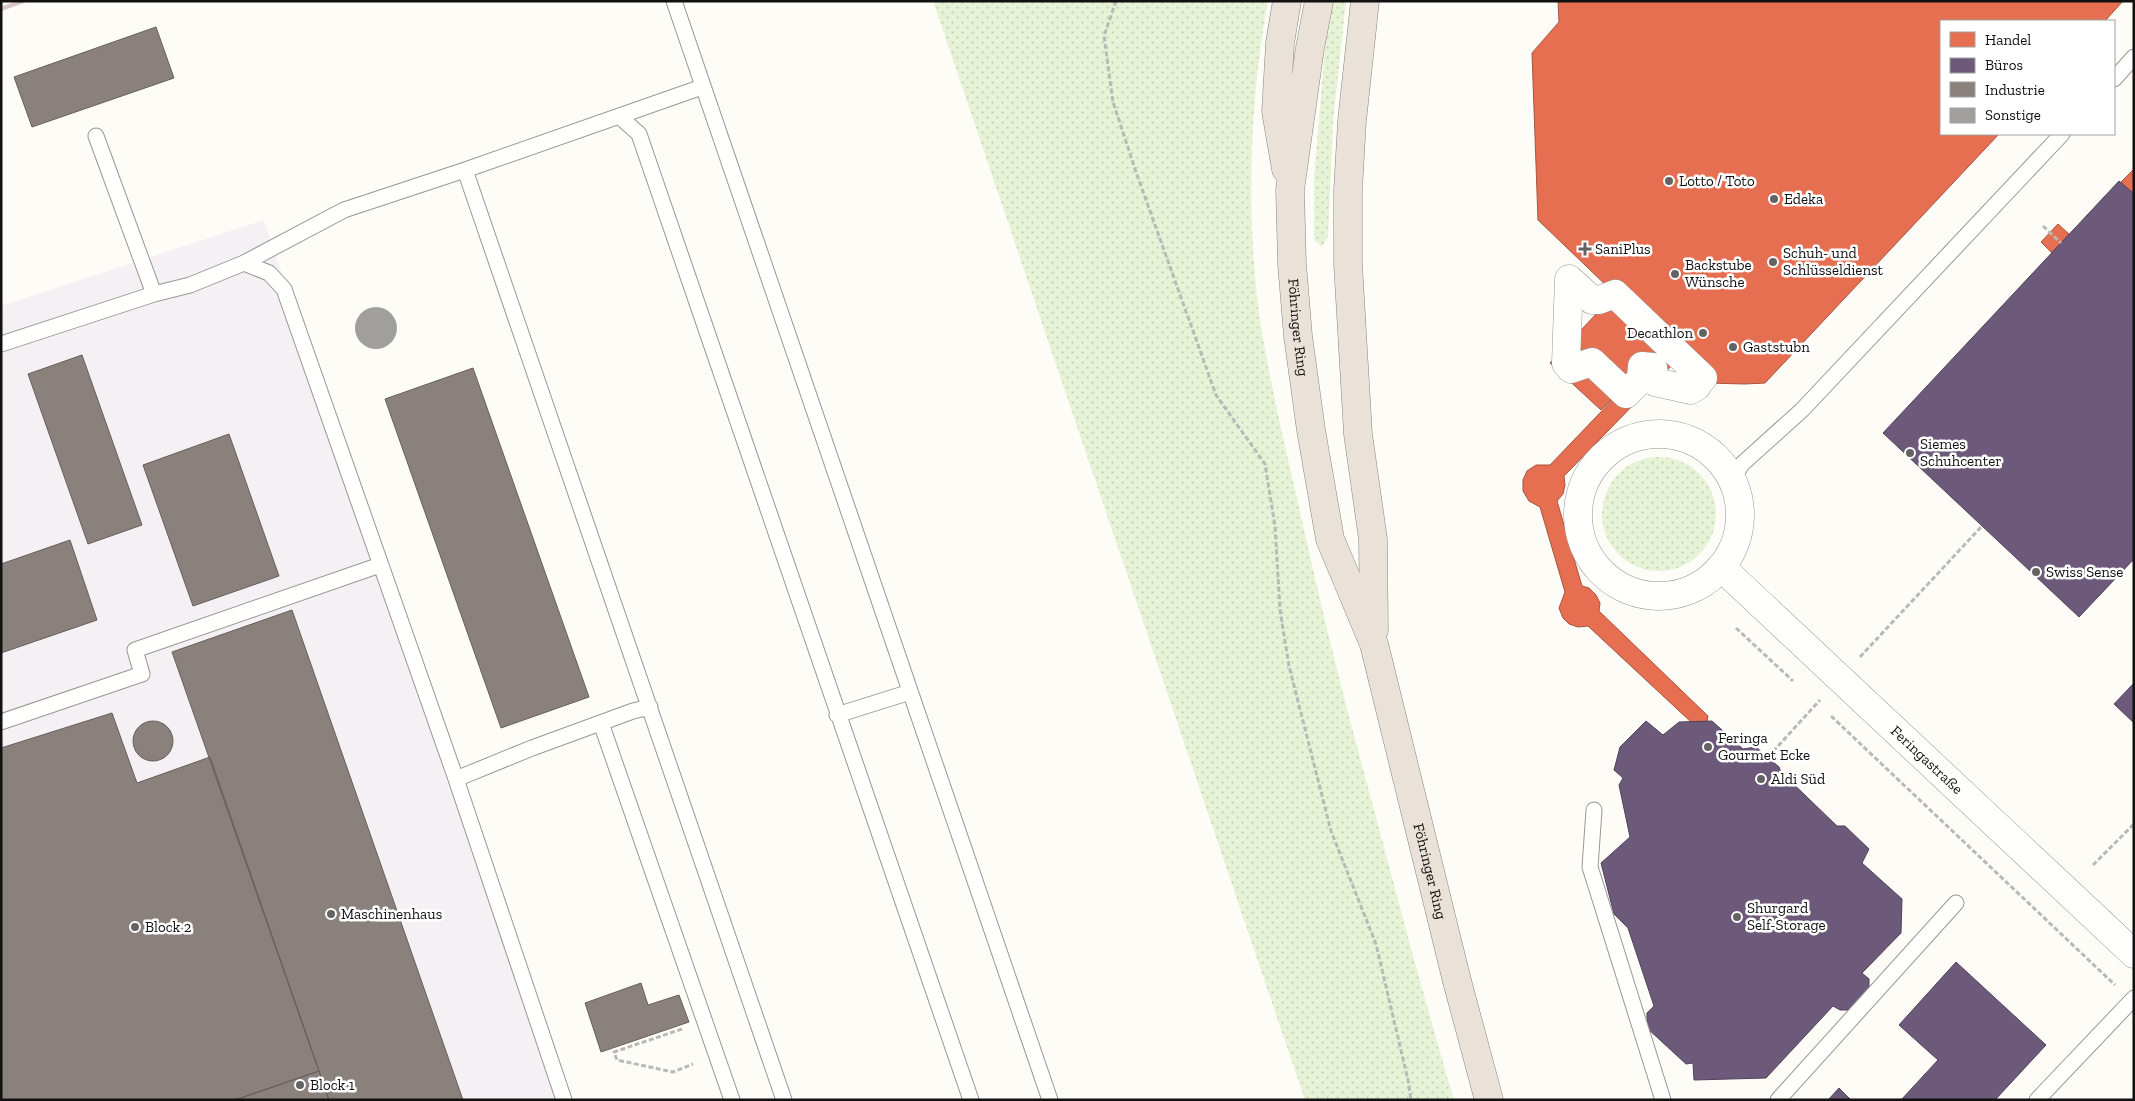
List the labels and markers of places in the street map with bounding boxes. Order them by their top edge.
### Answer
place label: Lotto / Toto [1679,172,1755,190]
marker: Lotto / Toto [1663,175,1675,187]
place label: Edeka [1784,190,1823,208]
marker: Edeka [1768,193,1780,205]
place label: SaniPlus [1595,240,1651,258]
marker: SaniPlus [1579,243,1591,255]
place label: Schuh- und Schlüsseldienst [1783,244,1884,279]
place label: Backstube Wünsche [1685,256,1752,291]
marker: Schuh- und Schlüsseldienst [1767,256,1779,268]
marker: Backstube Wünsche [1669,268,1681,280]
place label: Decathlon [1627,324,1693,342]
marker: Decathlon [1697,327,1709,339]
place label: Gaststubn [1743,338,1810,356]
marker: Gaststubn [1727,341,1739,353]
place label: Siemes Schuhcenter [1920,435,2002,470]
marker: Siemes Schuhcenter [1904,447,1916,459]
place label: Swiss Sense [2046,563,2123,581]
marker: Swiss Sense [2030,566,2042,578]
place label: Feringa Gourmet Ecke [1718,729,1810,764]
marker: Feringa Gourmet Ecke [1702,741,1714,753]
place label: Aldi Süd [1771,770,1826,788]
marker: Aldi Süd [1755,773,1767,785]
place label: Shurgard Self-Storage [1747,899,1826,934]
place label: Maschinenhaus [341,905,442,923]
marker: Maschinenhaus [325,908,337,920]
marker: Shurgard Self-Storage [1731,911,1743,923]
place label: Block 2 [145,918,192,936]
marker: Block 2 [129,921,141,933]
place label: Block 1 [310,1076,355,1094]
marker: Block 1 [294,1079,306,1091]

